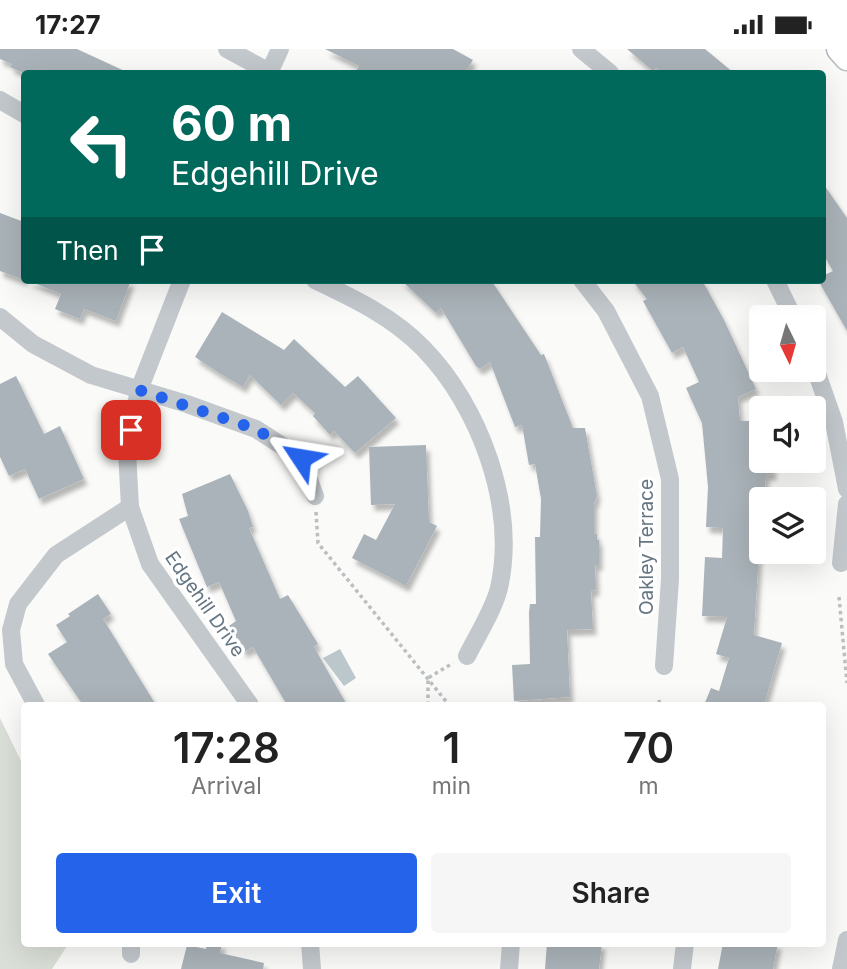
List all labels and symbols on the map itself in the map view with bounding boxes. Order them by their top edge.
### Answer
north arrow [749,305,826,381]
pin [101,400,161,460]
position arrow [264,421,338,495]
street label: Oakley Terrace [635,479,658,615]
street label: Edgehill Drive [160,547,250,661]

